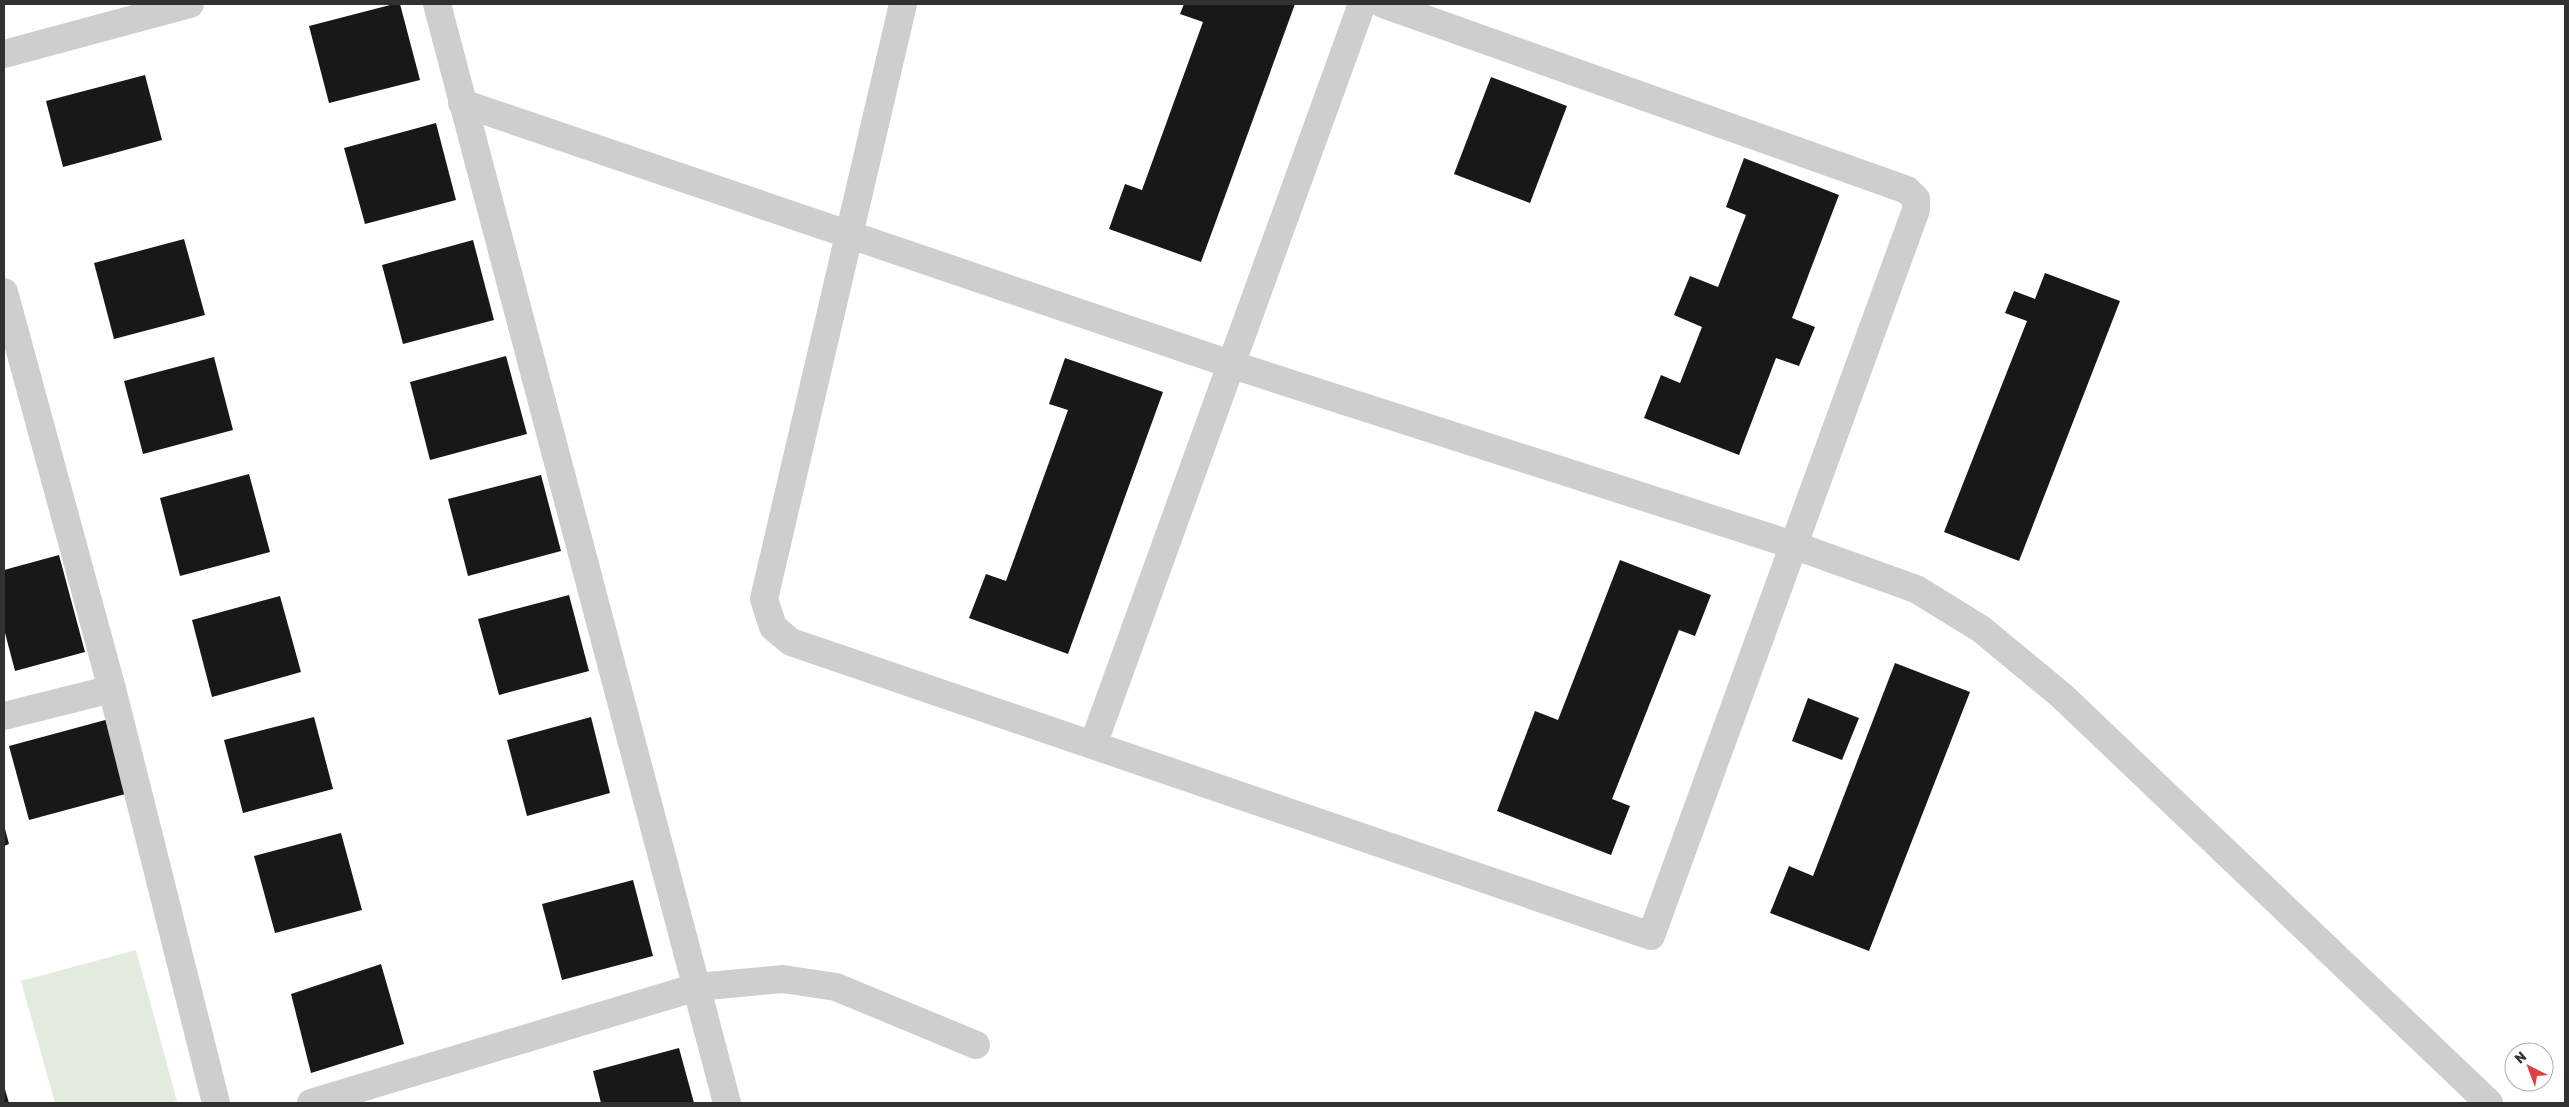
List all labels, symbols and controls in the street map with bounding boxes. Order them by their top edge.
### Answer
north arrow [2504,1042,2554,1092]
text: N [2511,1048,2530,1067]

